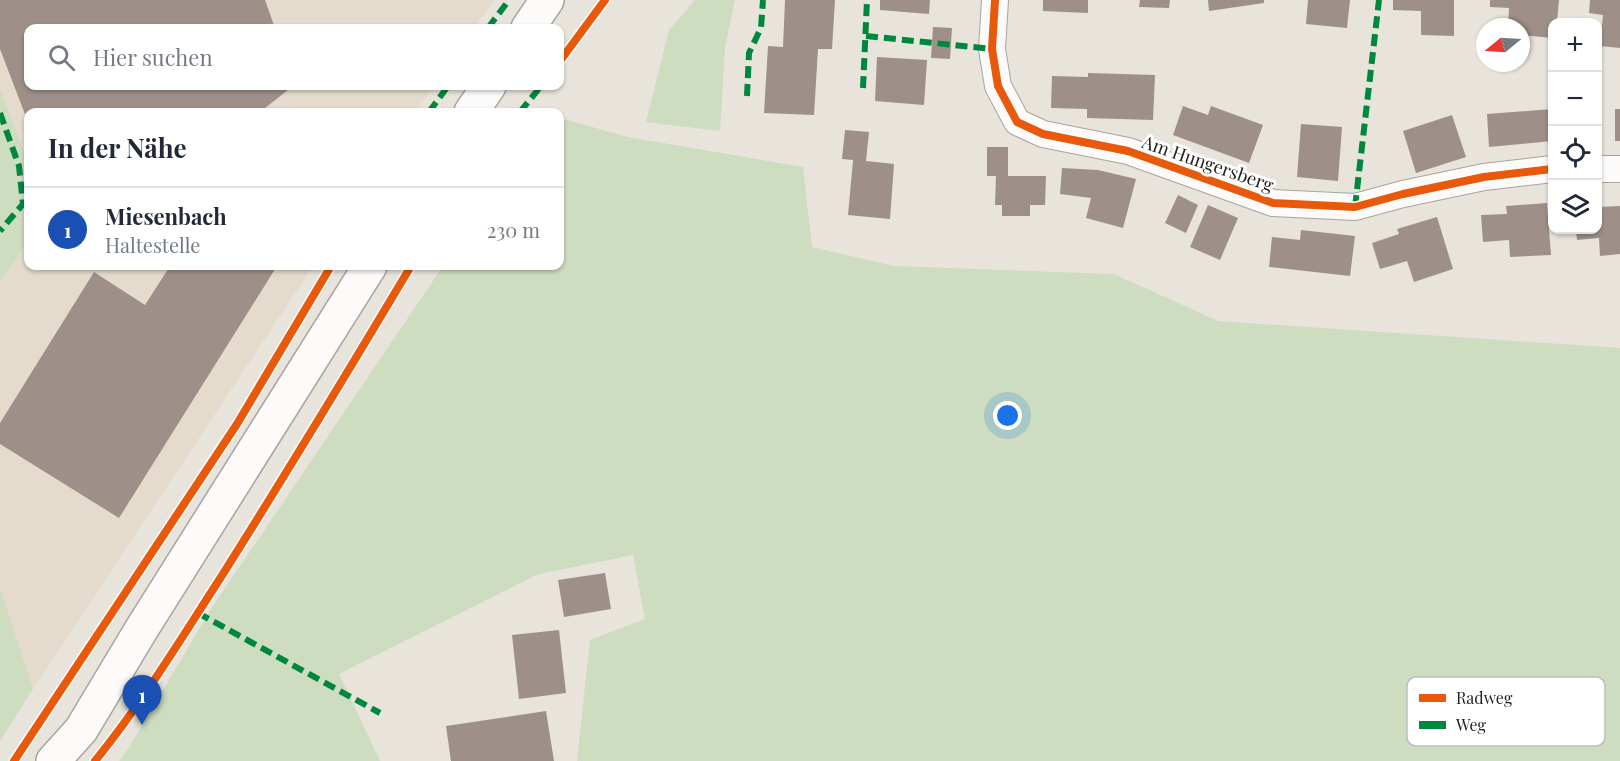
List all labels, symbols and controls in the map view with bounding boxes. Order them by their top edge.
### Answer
north arrow [1476,18,1530,72]
map controls [1548,18,1602,234]
button: + [1548,18,1602,72]
search box [24,24,564,90]
icon: search [45,41,78,74]
text: Hier suchen [93,42,213,72]
button: − [1548,72,1602,126]
button: locate [1548,126,1602,180]
street label: Am Hungersberg [1138,129,1277,197]
text: In der Nähe [48,130,187,165]
button: layers [1548,180,1602,234]
text: Miesenbach [105,201,227,231]
text: 1 [64,216,71,243]
text: 230 m [487,216,540,243]
text: Haltestelle [105,231,200,258]
your location [993,401,1022,430]
pin: 1 [122,676,162,725]
legend [1407,677,1605,746]
text: Radweg [1456,687,1513,708]
text: Weg [1455,714,1486,735]

